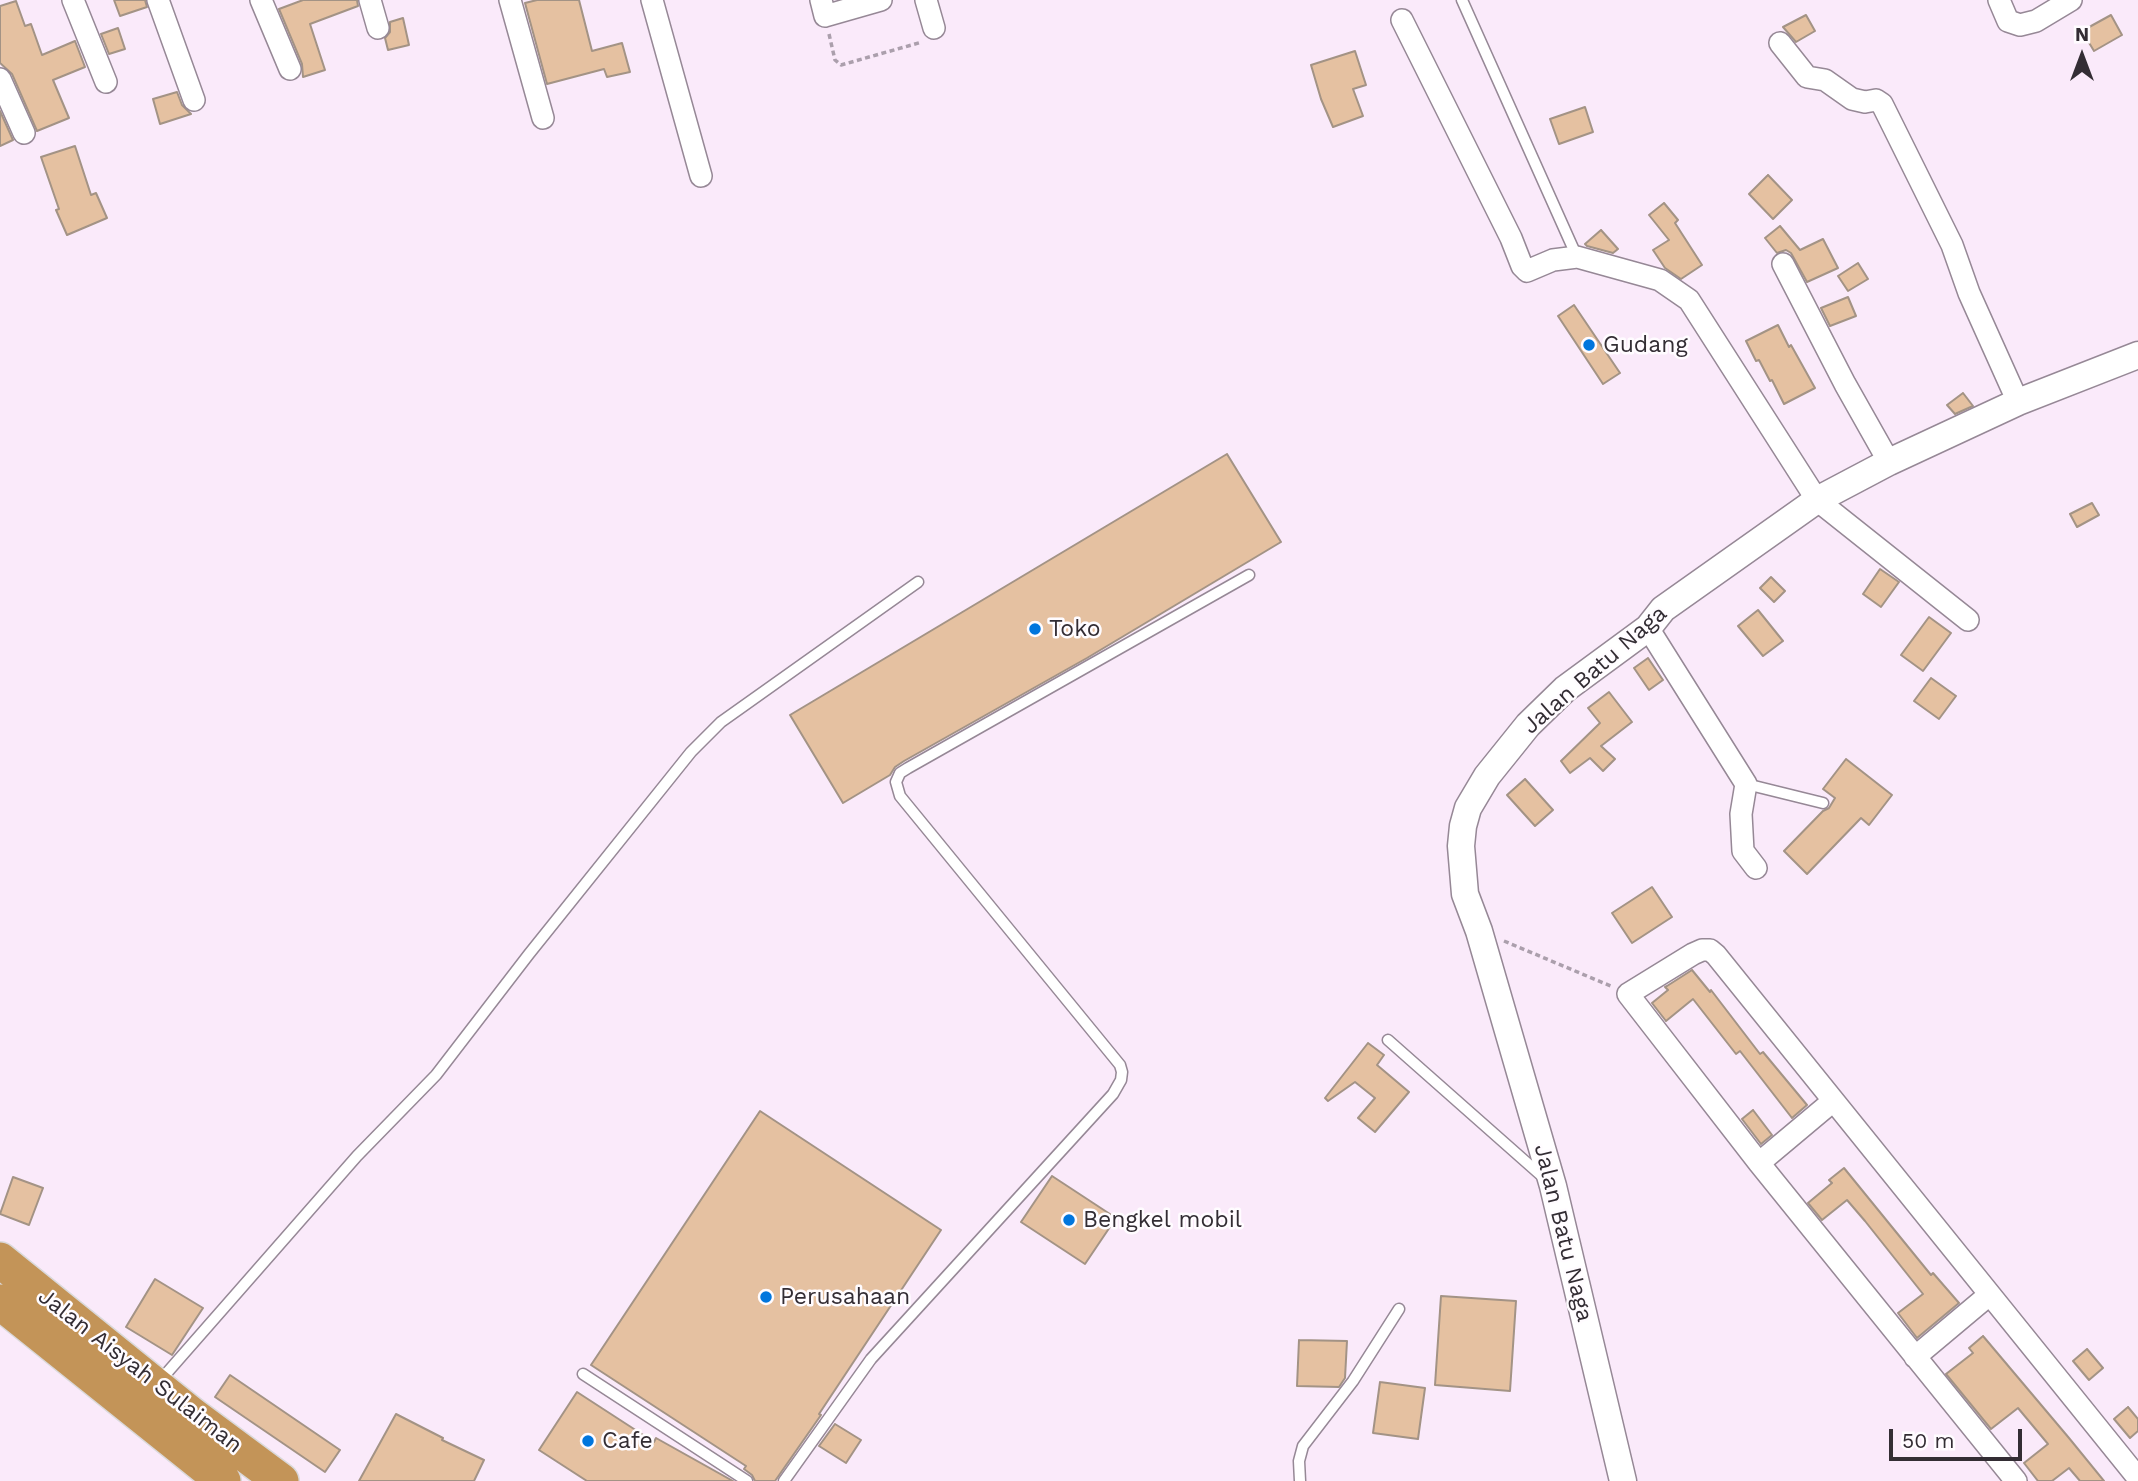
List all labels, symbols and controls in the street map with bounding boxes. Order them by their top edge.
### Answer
north arrow [2047,21,2117,91]
text: N [2075,23,2089,46]
place label: Gudang [1603,331,1688,359]
marker: Gudang [1581,337,1597,353]
street label: Jalan Batu Naga [1517,600,1673,740]
place label: Toko [1049,615,1101,643]
marker: Toko [1027,621,1043,637]
street label: Jalan Batu Naga [1528,1141,1598,1325]
place label: Bengkel mobil [1083,1206,1242,1234]
marker: Bengkel mobil [1061,1212,1077,1228]
street label: Jalan Aisyah Sulaiman [32,1283,248,1459]
place label: Perusahaan [780,1283,910,1311]
marker: Perusahaan [758,1289,774,1305]
scale bar [1893,1414,2026,1458]
place label: Cafe [602,1427,653,1455]
text: 50 m [1902,1428,1954,1453]
marker: Cafe [580,1433,596,1449]

